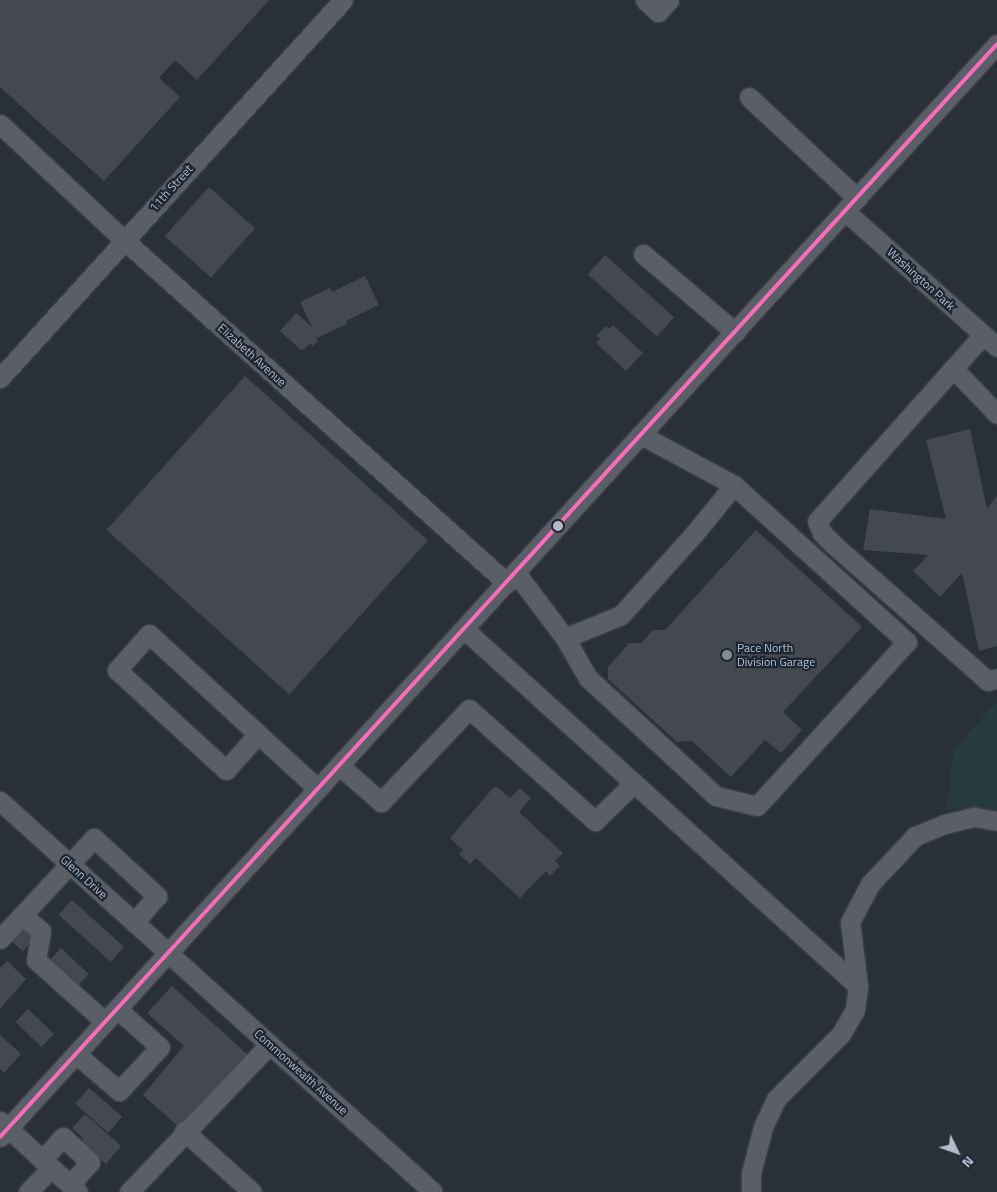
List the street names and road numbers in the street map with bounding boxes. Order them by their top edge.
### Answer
street label: 11th Street [146,162,196,214]
street label: Washington Park [884,245,958,313]
street label: Elizabeth Avenue [215,321,289,389]
street label: Glenn Drive [58,852,110,902]
street label: Commonwealth Avenue [251,1026,351,1118]

